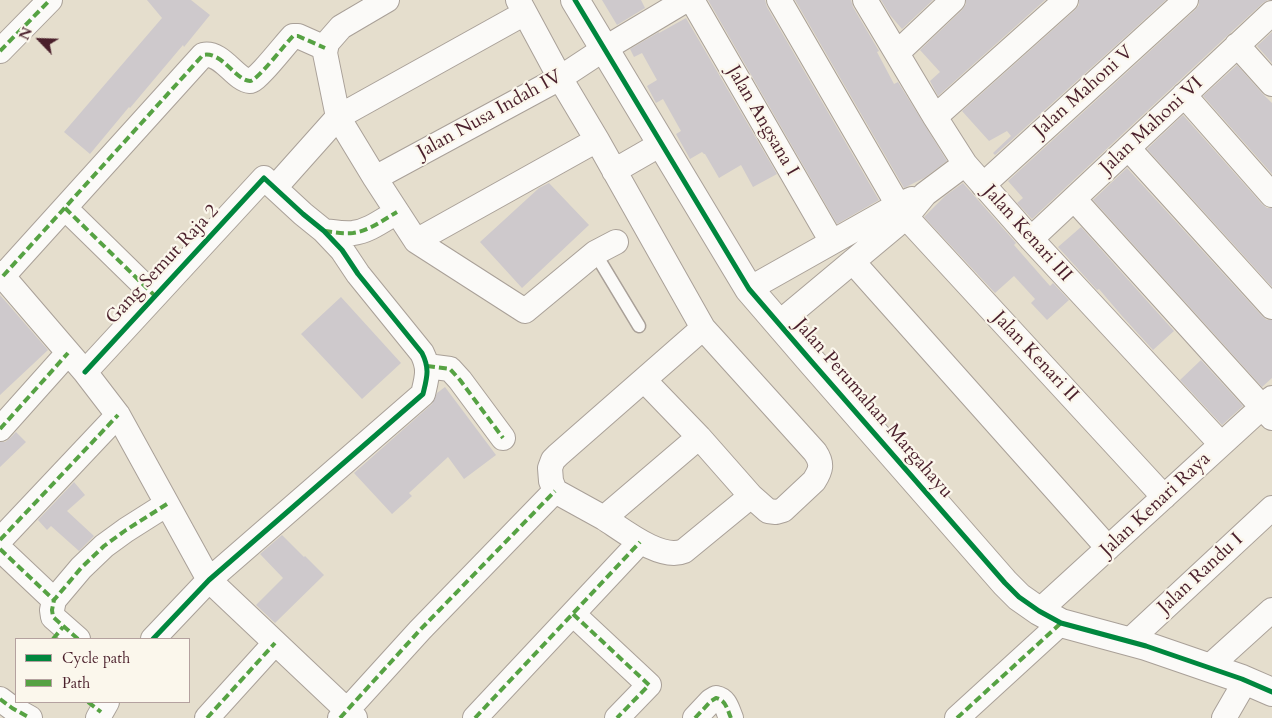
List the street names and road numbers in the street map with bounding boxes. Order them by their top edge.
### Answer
street label: Jalan Mahoni V [1030,42,1138,142]
street label: Jalan Angsana I [721,62,803,180]
street label: Jalan Nusa Indah IV [414,66,566,164]
street label: Jalan Mahoni VI [1096,73,1208,179]
street label: Jalan Kenari III [978,181,1076,287]
street label: Gang Semut Raja 2 [102,200,224,330]
street label: Jalan Kenari II [987,307,1083,407]
street label: Jalan Perumahan Margahayu [789,314,957,504]
street label: Jalan Kenari Raya [1096,448,1216,562]
street label: Jalan Randu I [1154,529,1248,619]

